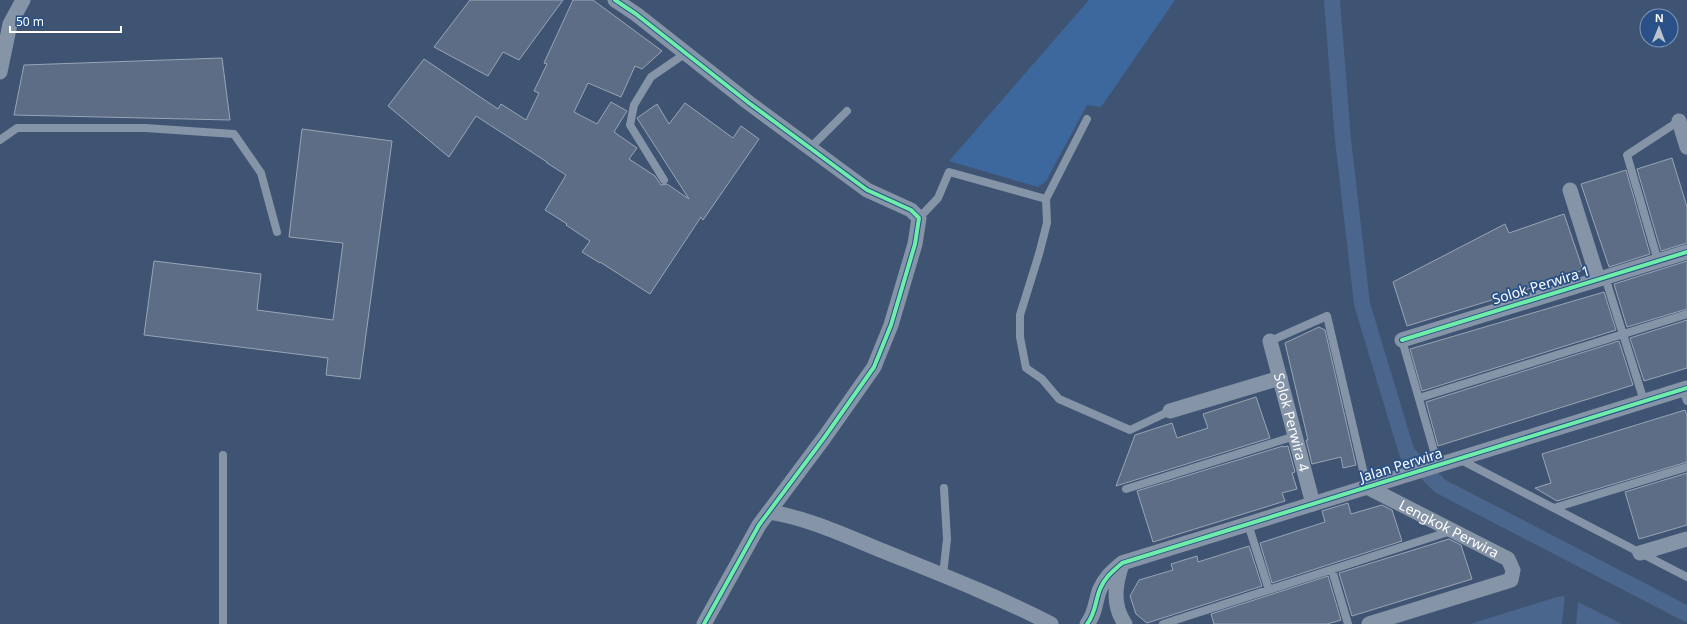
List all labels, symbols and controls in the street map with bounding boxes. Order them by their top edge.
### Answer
scale bar [10,8,121,34]
north arrow [1639,8,1679,48]
text: N [1655,10,1664,25]
text: 50 m [16,13,44,30]
street label: Solok Perwira 1 [1490,261,1592,308]
street label: Solok Perwira 4 [1270,371,1314,473]
street label: Jalan Perwira [1355,443,1445,487]
street label: Lengkok Perwira [1396,495,1502,562]

